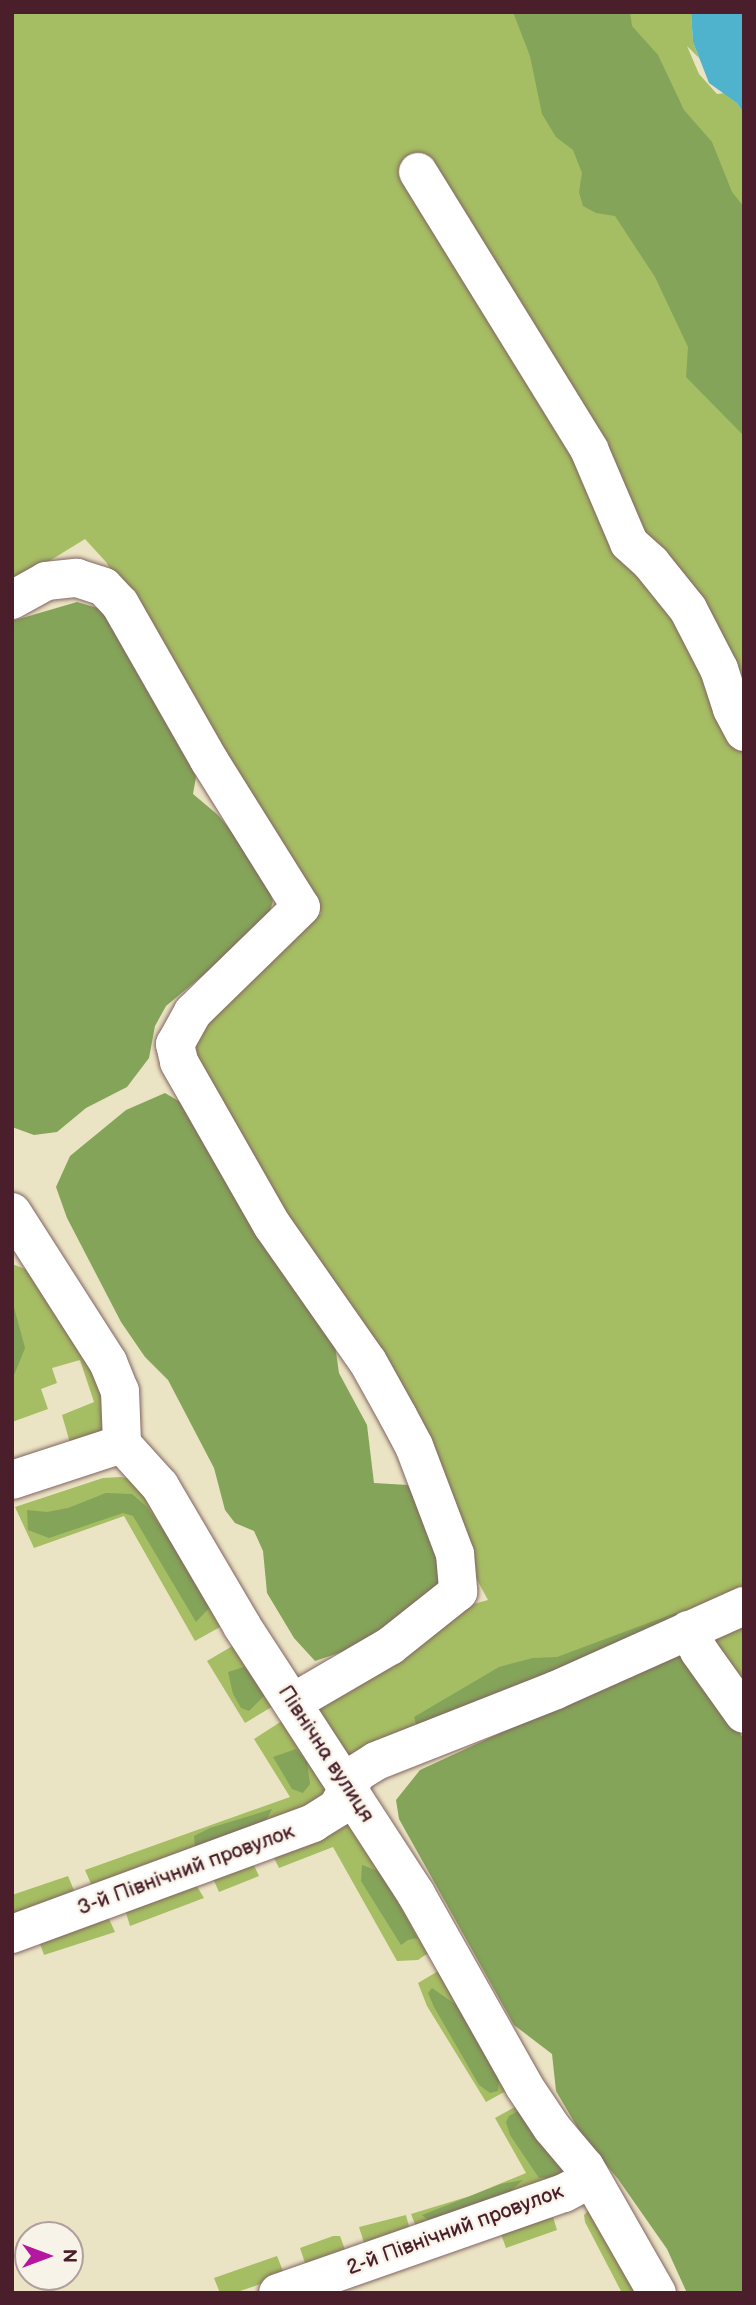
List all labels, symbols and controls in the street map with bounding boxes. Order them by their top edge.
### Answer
street label: Північна вулиця [272,1681,380,1827]
street label: 3-й Північний провулок [74,1819,298,1921]
street label: 2-й Північний провулок [343,2179,567,2281]
north arrow [14,2221,84,2291]
text: N [57,2249,80,2263]

